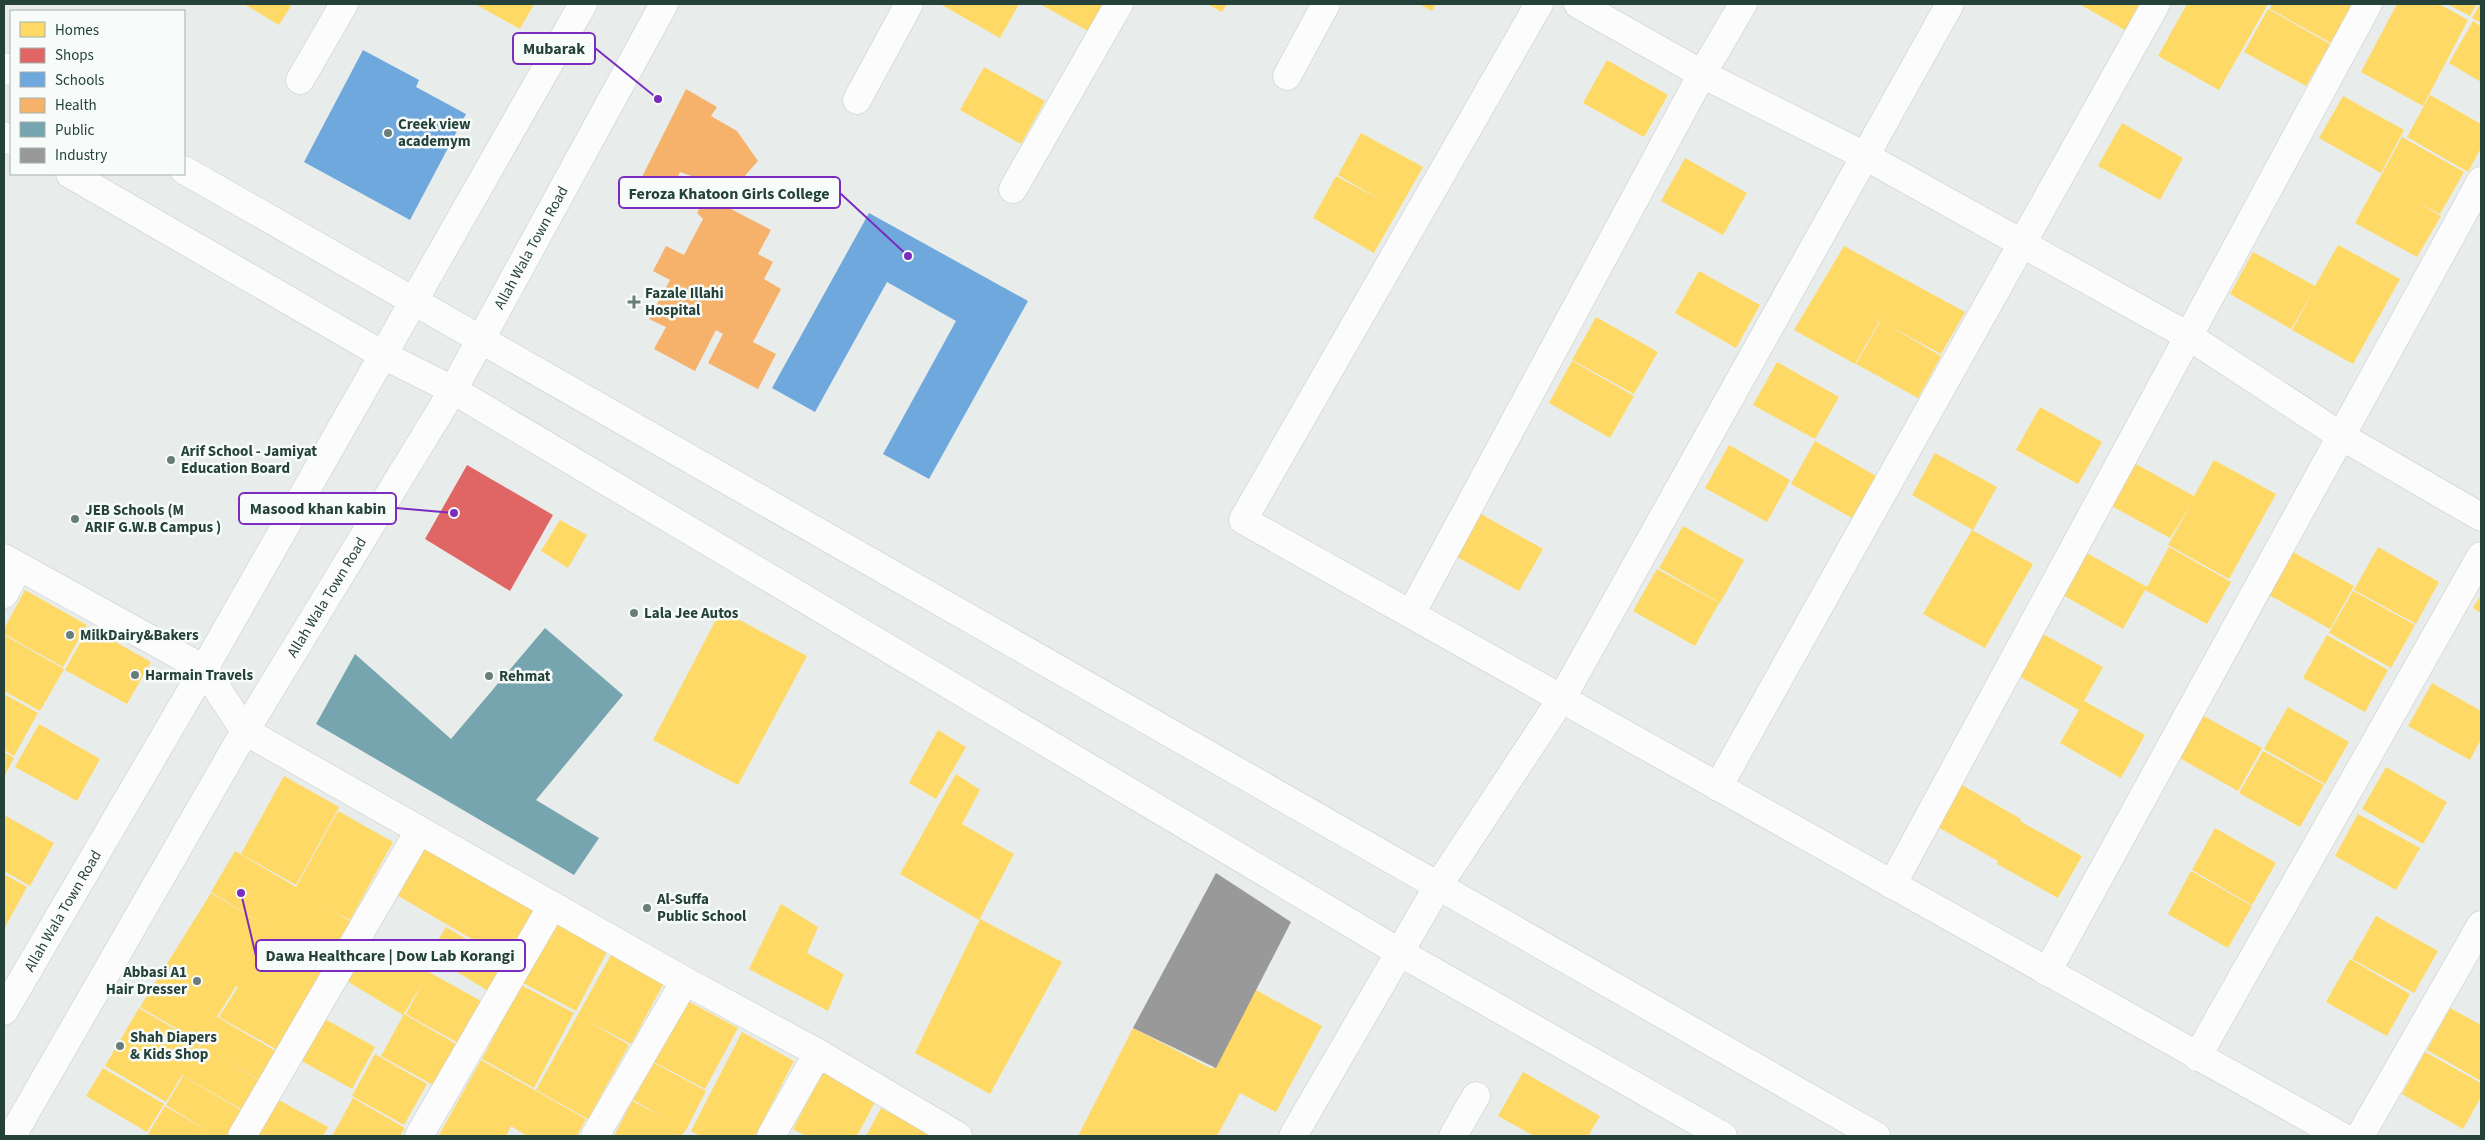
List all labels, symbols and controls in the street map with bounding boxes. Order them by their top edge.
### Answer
legend [10,10,185,175]
text: Homes [55,20,99,41]
callout: Mubarak [513,33,595,64]
text: Mubarak [523,38,585,60]
text: Shops [55,45,94,66]
text: Schools [55,70,104,91]
text: Health [55,95,97,116]
place label: Creek view academym [398,114,471,152]
text: Public [55,120,94,141]
marker: Creek view academym [382,127,394,139]
text: Industry [55,145,107,166]
callout: Feroza Khatoon Girls College [619,177,840,208]
street label: Allah Wala Town Road [489,182,573,313]
text: Feroza Khatoon Girls College [629,183,829,205]
place label: Fazale Illahi Hospital [645,283,724,321]
marker: Fazale Illahi Hospital [627,295,641,309]
place label: Arif School - Jamiyat Education Board [180,441,317,479]
marker: Arif School - Jamiyat Education Board [165,454,177,466]
callout: Masood khan kabin [239,493,396,524]
text: Masood khan kabin [250,498,386,520]
place label: JEB Schools (M ARIF G.W.B Campus ) [84,500,221,538]
marker: JEB Schools (M ARIF G.W.B Campus ) [69,513,81,525]
street label: Allah Wala Town Road [282,533,372,662]
place label: Lala Jee Autos [644,603,739,624]
marker: Lala Jee Autos [628,607,640,619]
place label: MilkDairy&Bakers [80,625,199,646]
marker: MilkDairy&Bakers [64,629,76,641]
place label: Harmain Travels [145,665,253,686]
place label: Rehmat [499,666,551,687]
marker: Harmain Travels [129,669,141,681]
marker: Rehmat [483,670,495,682]
street label: Allah Wala Town Road [19,846,107,976]
place label: Al-Suffa Public School [656,889,747,927]
marker: Al-Suffa Public School [641,902,653,914]
callout: Dawa Healthcare | Dow Lab Korangi [256,940,525,971]
text: Dawa Healthcare | Dow Lab Korangi [265,945,515,967]
place label: Abbasi A1 Hair Dresser [106,962,187,1000]
marker: Abbasi A1 Hair Dresser [191,975,203,987]
place label: Shah Diapers & Kids Shop [130,1027,217,1065]
marker: Shah Diapers & Kids Shop [114,1040,126,1052]

